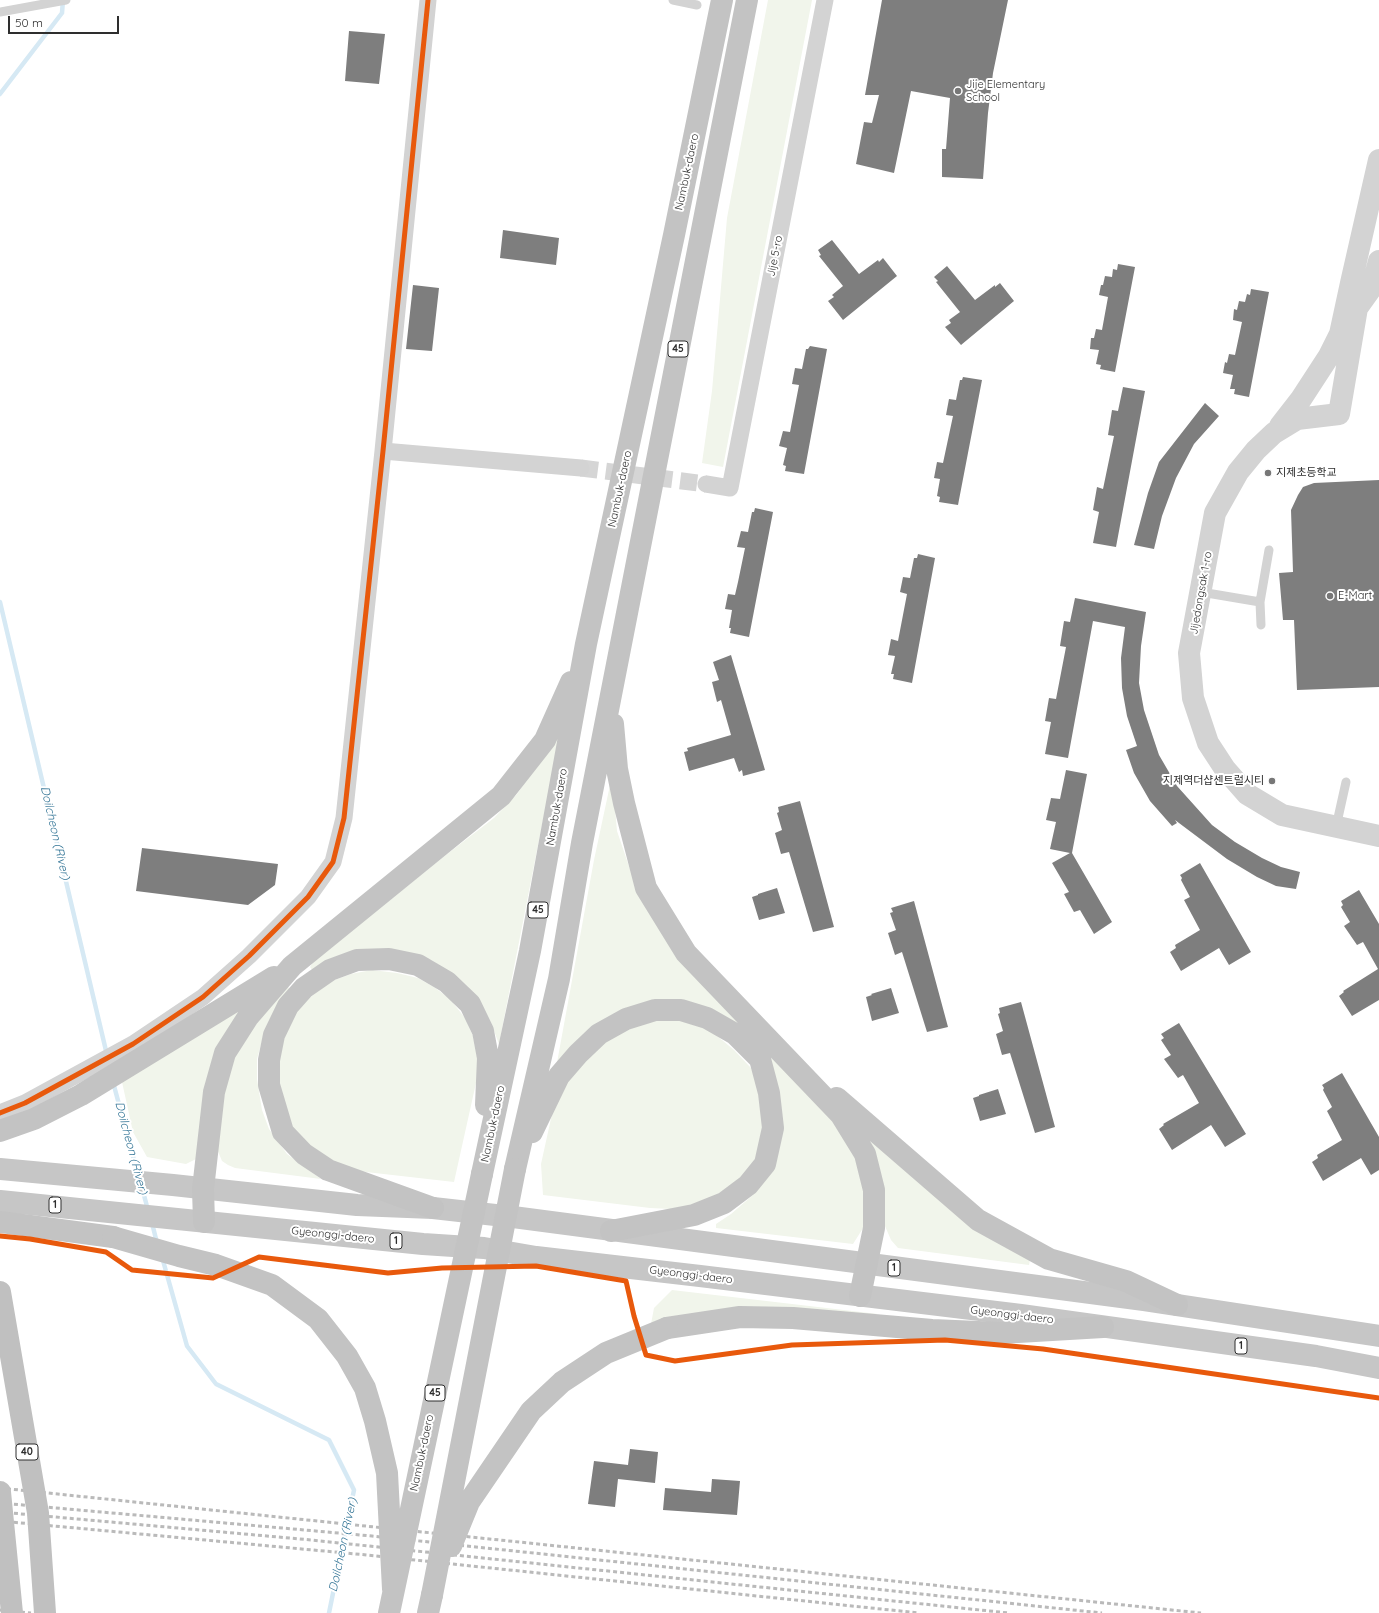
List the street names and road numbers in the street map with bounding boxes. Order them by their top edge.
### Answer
street label: Nambuk-daero [672,132,702,212]
street label: Jije 5-ro [765,234,785,278]
road number: 45 [668,341,688,357]
street label: Nambuk-daero [605,449,635,529]
street label: Jijedongsak 1-ro [1187,550,1215,636]
street label: Nambuk-daero [544,767,570,847]
road number: 45 [528,902,548,918]
street label: Nambuk-daero [478,1084,508,1164]
road number: 1 [49,1197,61,1213]
street label: Gyeonggi-daero [291,1224,375,1246]
road number: 1 [390,1233,402,1249]
road number: 1 [888,1260,900,1276]
street label: Gyeonggi-daero [649,1263,733,1287]
street label: Gyeonggi-daero [970,1303,1054,1327]
road number: 1 [1235,1338,1247,1354]
road number: 45 [425,1385,445,1401]
street label: Nambuk-daero [407,1413,437,1493]
road number: 40 [16,1444,38,1460]

